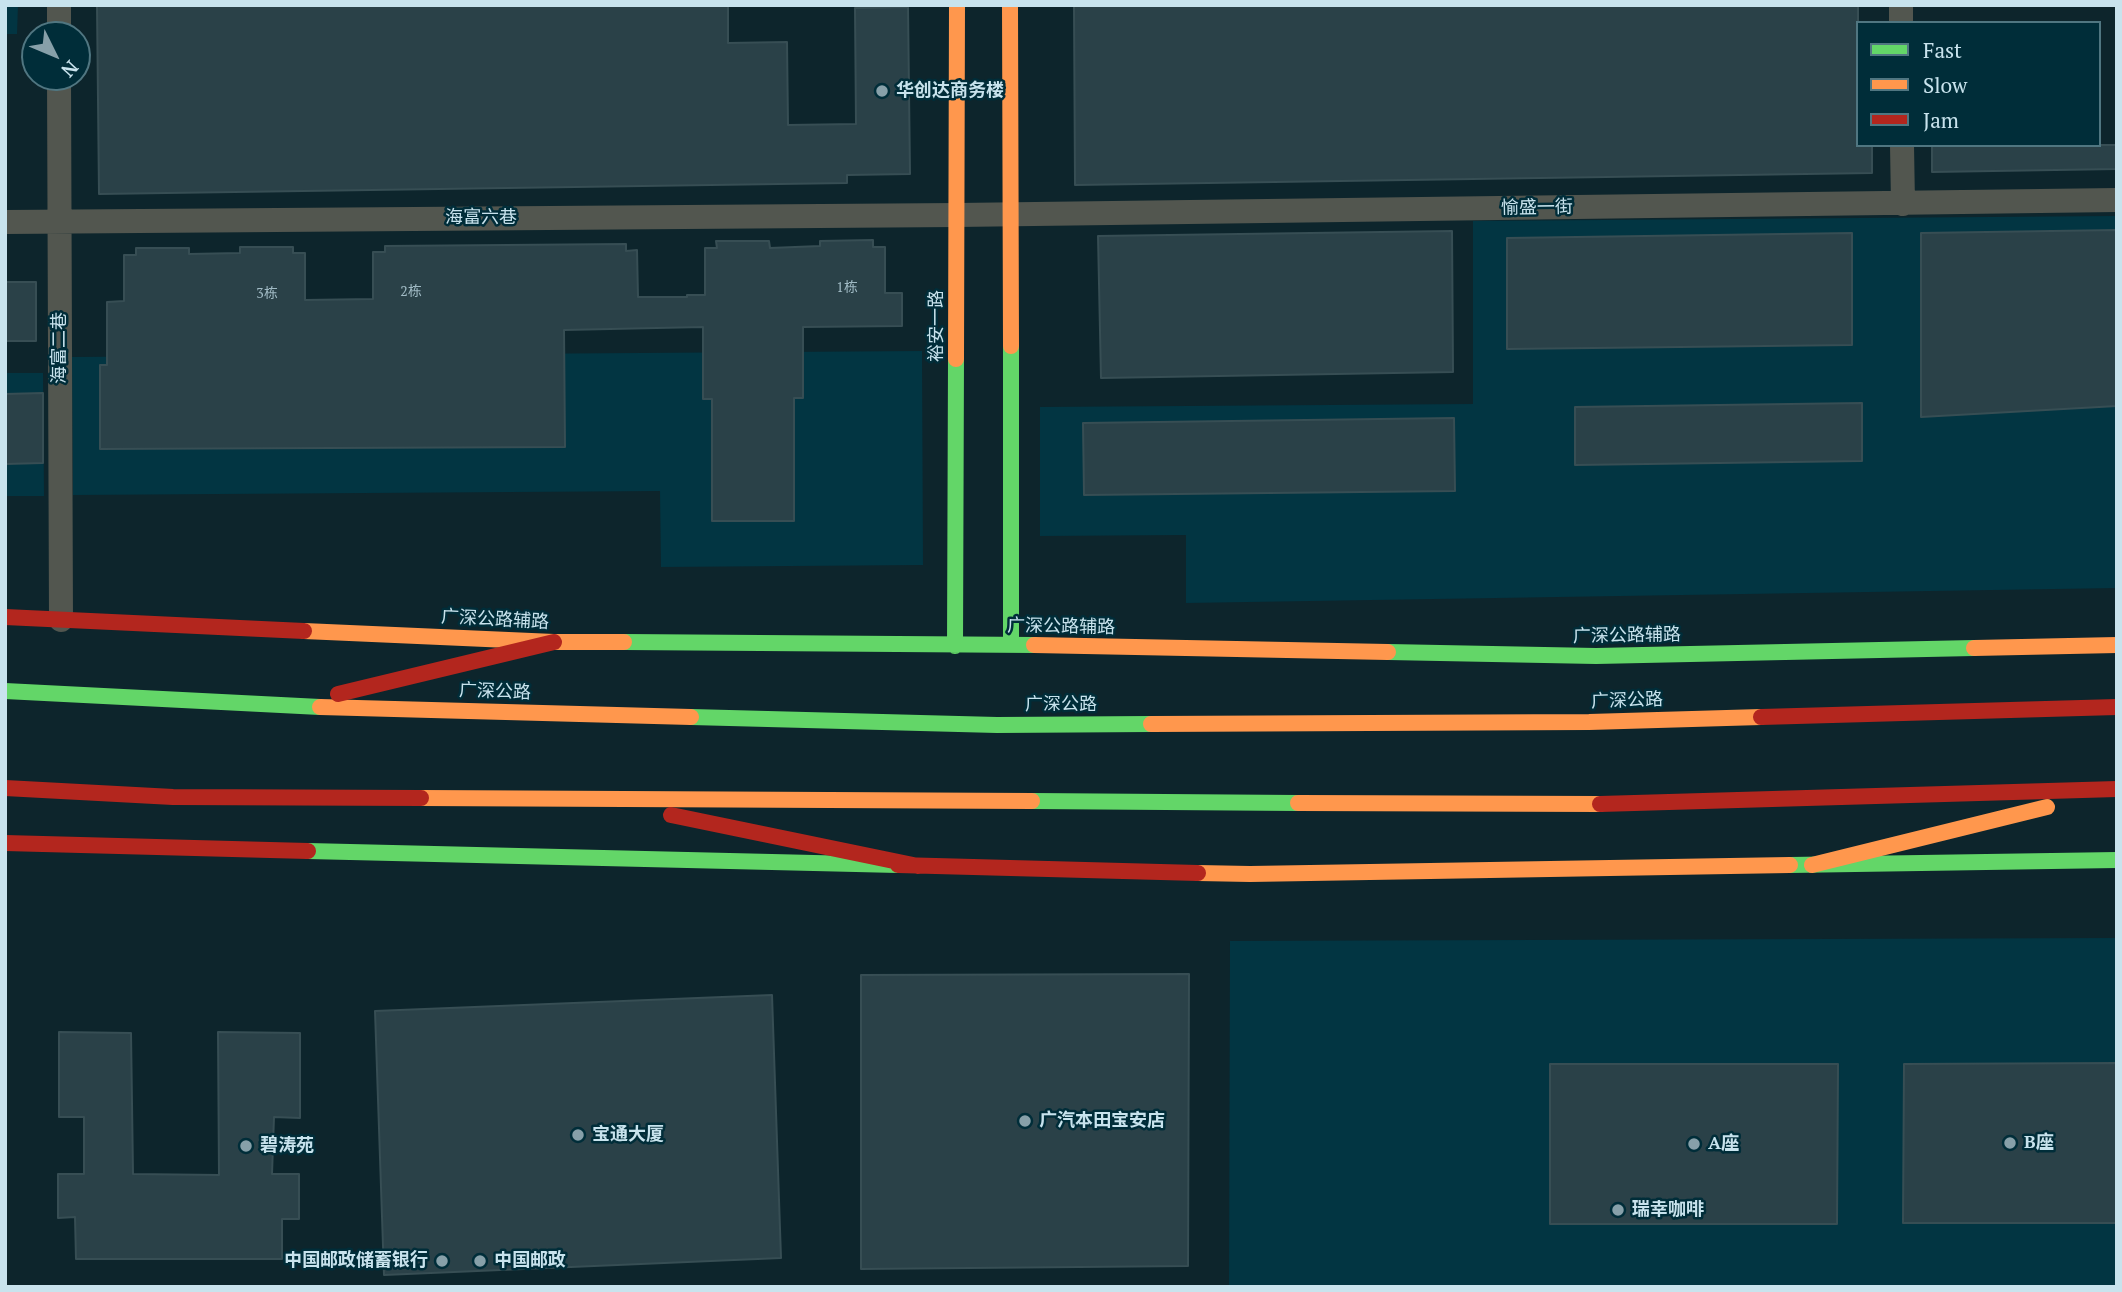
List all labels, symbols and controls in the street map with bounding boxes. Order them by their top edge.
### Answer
north arrow [21,21,91,91]
legend [1856,21,2101,147]
text: Fast [1923,36,1962,64]
text: N [56,56,84,83]
text: Slow [1923,71,1967,99]
place label: 华创达商务楼 [896,80,1004,102]
marker: 华创达商务楼 [874,83,890,99]
text: Jam [1923,106,1959,134]
street label: 愉盛一街 [1501,197,1573,219]
street label: 海富六巷 [445,207,517,229]
house number: 1栋 [836,280,858,296]
house number: 2栋 [400,284,422,300]
house number: 3栋 [256,286,278,302]
street label: 裕安一路 [926,290,948,362]
street label: 海富二巷 [49,312,71,384]
street label: 广深公路辅路 [441,606,549,634]
street label: 广深公路辅路 [1007,615,1115,639]
street label: 广深公路辅路 [1573,624,1681,648]
street label: 广深公路 [459,680,531,704]
street label: 广深公路 [1591,689,1663,713]
street label: 广深公路 [1025,694,1097,716]
place label: 广汽本田宝安店 [1039,1110,1165,1132]
marker: 广汽本田宝安店 [1017,1113,1033,1129]
place label: 宝通大厦 [592,1124,664,1146]
marker: 宝通大厦 [570,1127,586,1143]
place label: B座 [2024,1132,2054,1154]
place label: A座 [1708,1133,1739,1155]
place label: 碧涛苑 [260,1135,314,1157]
marker: B座 [2002,1135,2018,1151]
marker: A座 [1686,1136,1702,1152]
marker: 碧涛苑 [238,1138,254,1154]
place label: 瑞幸咖啡 [1632,1199,1704,1221]
marker: 瑞幸咖啡 [1610,1202,1626,1218]
place label: 中国邮政储蓄银行 [284,1250,428,1272]
place label: 中国邮政 [494,1250,566,1272]
marker: 中国邮政储蓄银行 [434,1253,450,1269]
marker: 中国邮政 [472,1253,488,1269]

